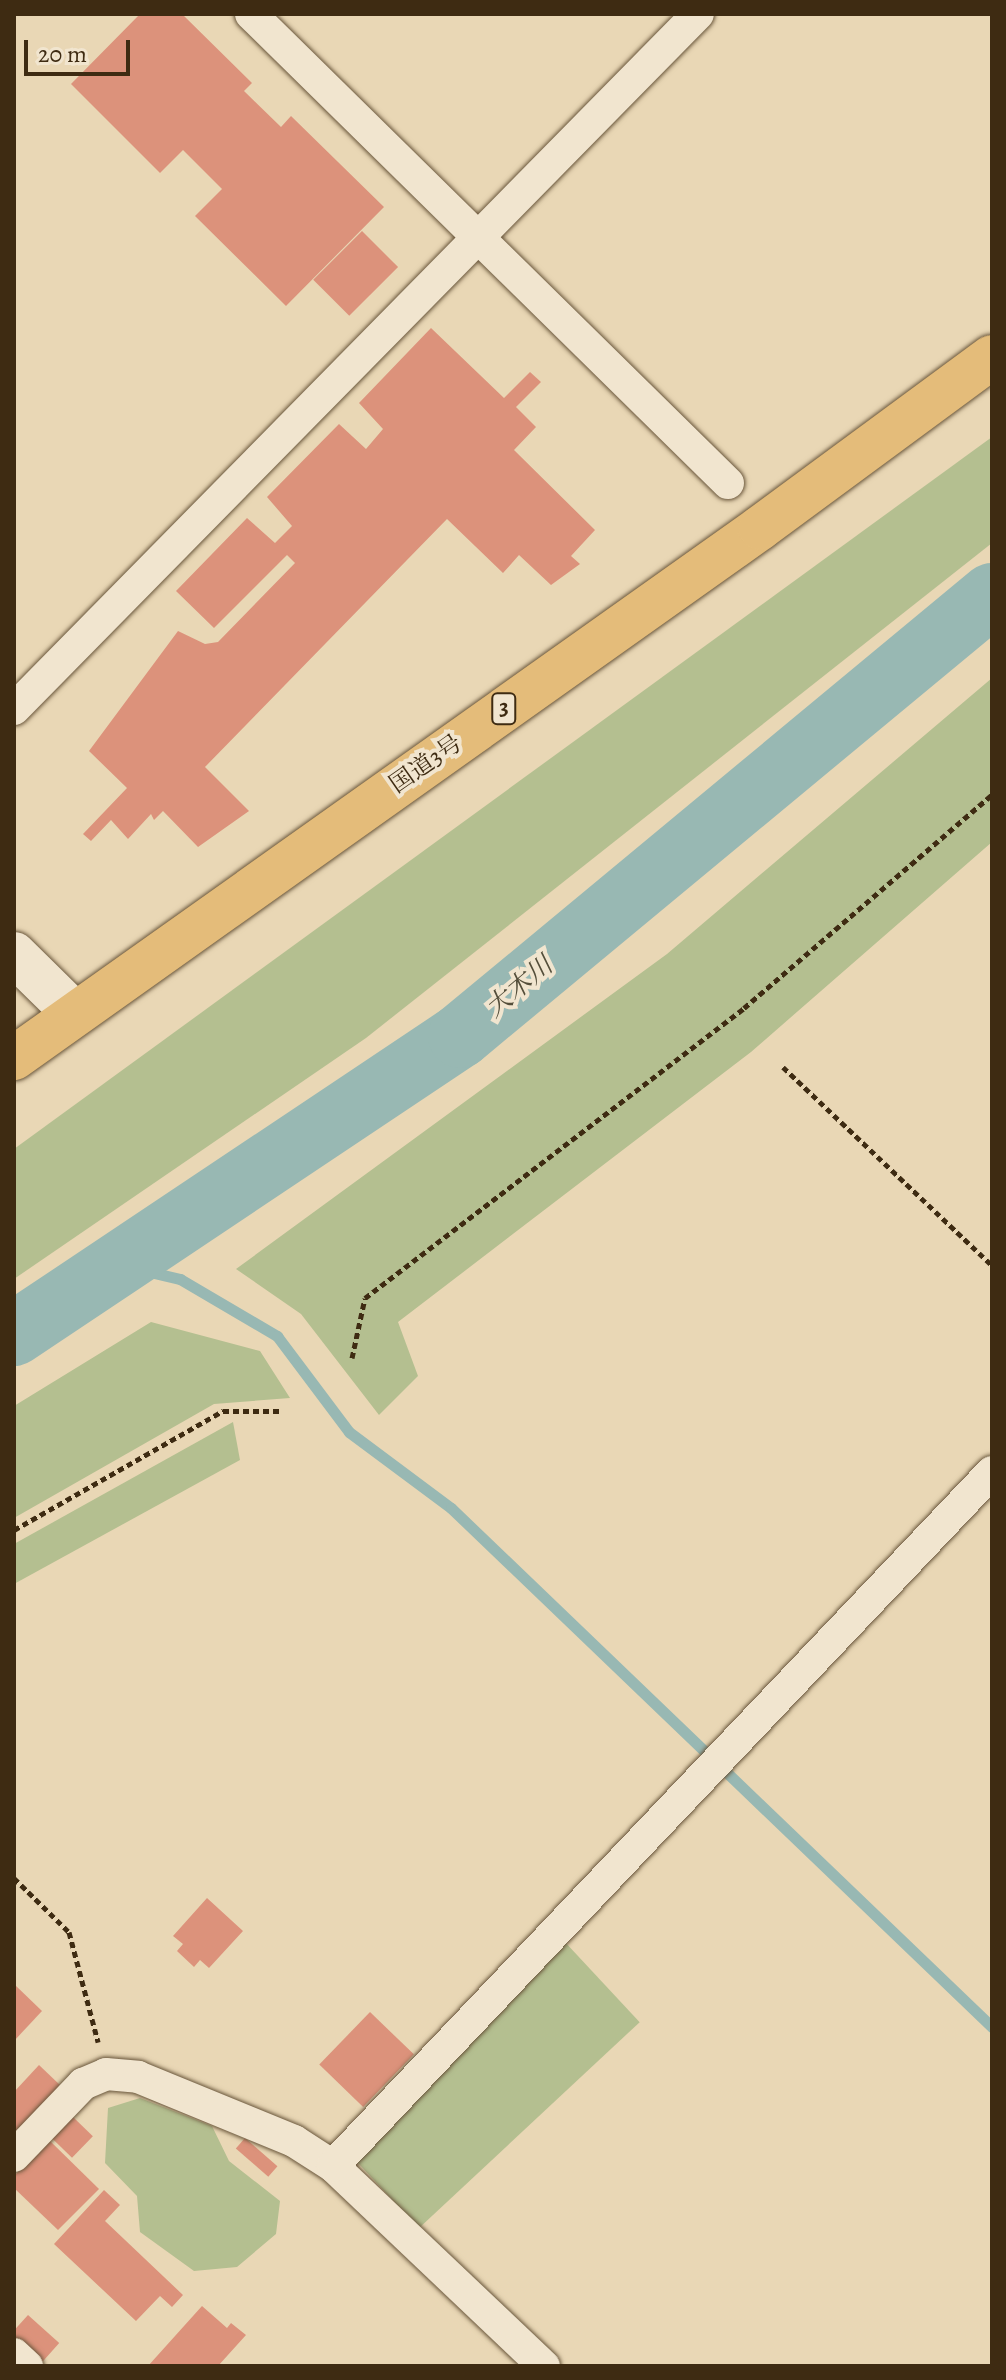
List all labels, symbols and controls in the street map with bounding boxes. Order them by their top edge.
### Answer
scale bar [28,24,134,74]
text: 20 m [38,38,87,70]
road number: 3 [490,691,518,727]
street label: 国道3号 [384,729,468,799]
water label: 大木川 [479,950,559,1024]

